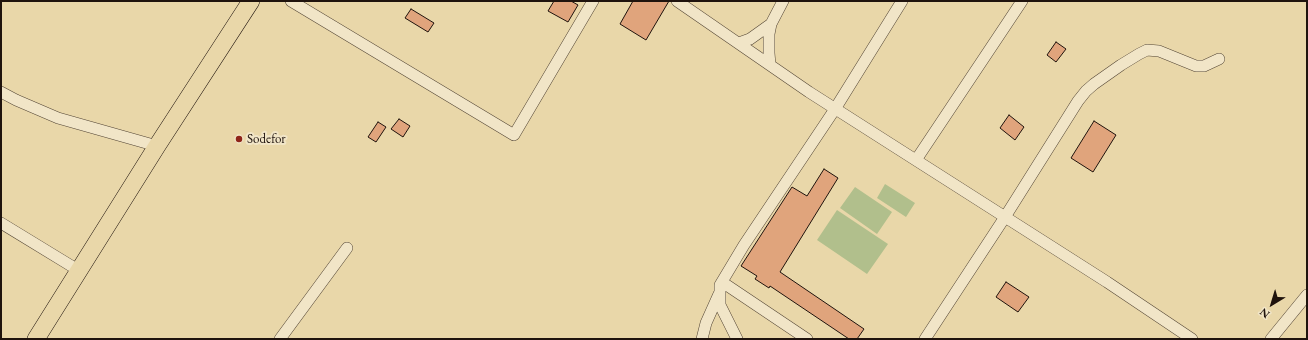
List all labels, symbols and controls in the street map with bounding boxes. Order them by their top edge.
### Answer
place label: Sodefor [247,131,286,147]
marker: Sodefor [234,134,244,144]
north arrow [1252,284,1292,324]
text: N [1257,305,1272,322]

